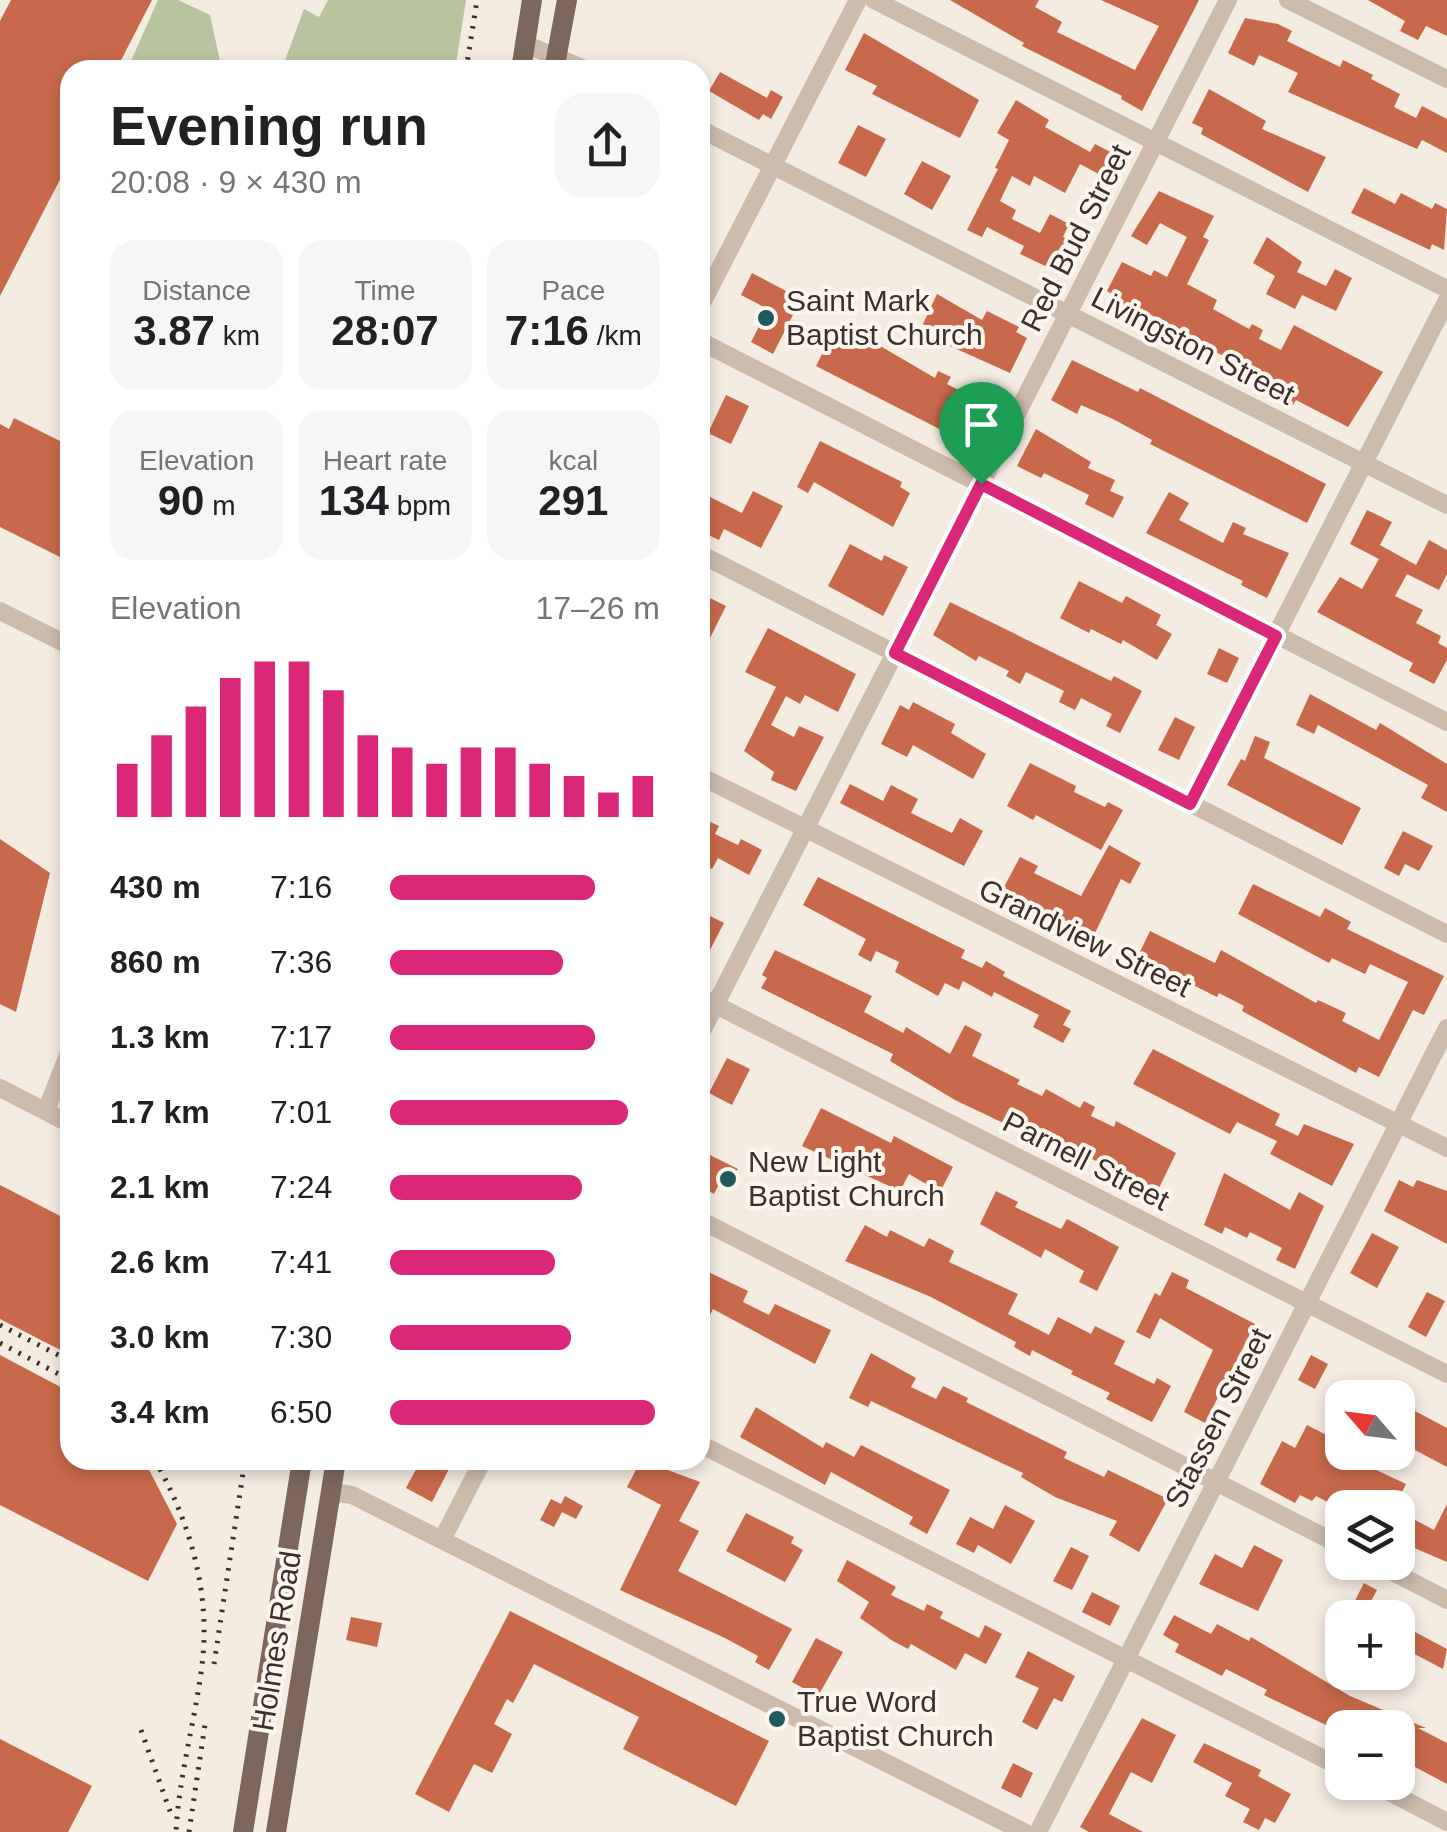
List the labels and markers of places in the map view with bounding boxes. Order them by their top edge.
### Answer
place label: Saint Mark Baptist Church [786,284,983,351]
marker: Saint Mark Baptist Church [755,307,777,329]
pin [939,382,1024,485]
place label: New Light Baptist Church [748,1145,945,1212]
marker: New Light Baptist Church [717,1168,739,1190]
place label: True Word Baptist Church [797,1685,994,1752]
marker: True Word Baptist Church [766,1708,788,1730]

